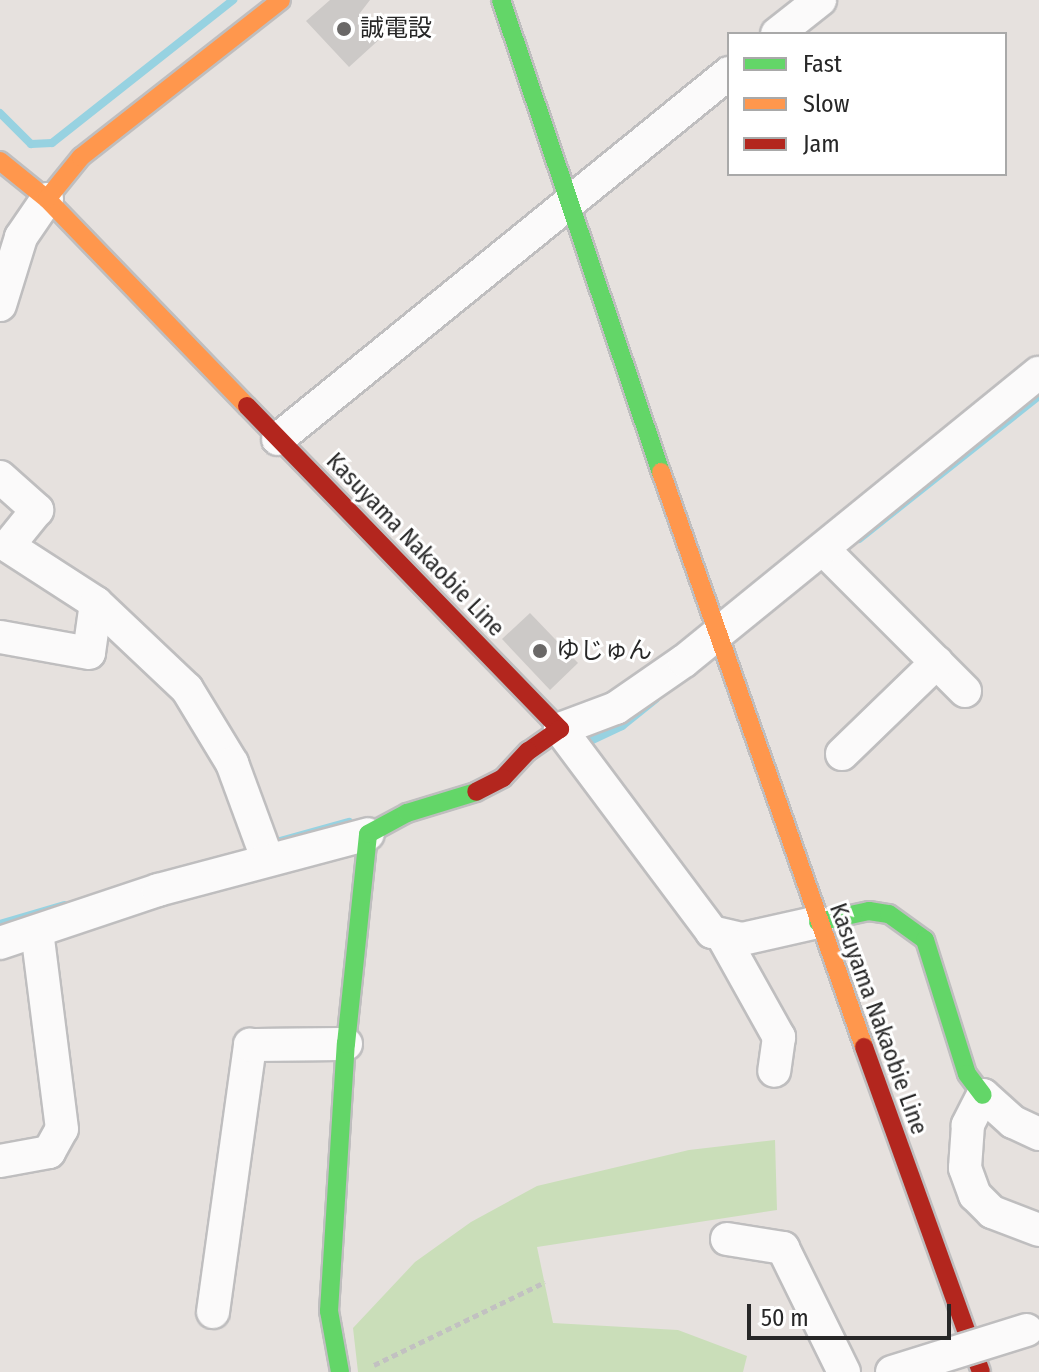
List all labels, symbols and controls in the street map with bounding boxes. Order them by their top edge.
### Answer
place label: 誠電設 [360,15,432,43]
marker: 誠電設 [335,20,353,38]
legend [727,32,1007,176]
text: Fast [803,50,842,78]
text: Slow [803,90,849,118]
text: Jam [803,130,840,158]
street label: Kasuyama Nakaobie Line [320,447,510,643]
place label: ゆじゅん [556,637,652,665]
marker: ゆじゅん [531,642,549,660]
street label: Kasuyama Nakaobie Line [823,899,933,1139]
scale bar [751,1288,955,1338]
text: 50 m [761,1304,809,1332]

